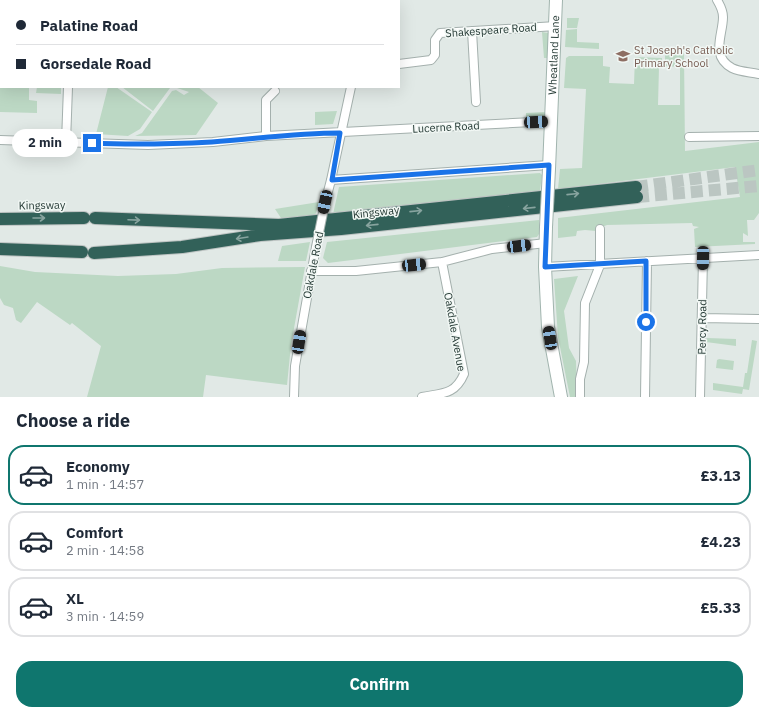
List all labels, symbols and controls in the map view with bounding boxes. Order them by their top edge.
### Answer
street label: Wheatland Lane [545,15,562,95]
text: Palatine Road [40,16,138,35]
street label: Shakespeare Road [445,20,537,40]
place label: St Joseph's Catholic Primary School [634,43,734,70]
school or university icon: St Joseph's Catholic Primary School [615,48,631,64]
text: Gorsedale Road [40,54,151,73]
car [524,115,548,129]
street label: Lucerne Road [412,118,480,136]
callout: 2 min [12,129,78,157]
text: 2 min [28,134,62,151]
route end [83,134,101,152]
car [317,189,333,215]
one-way arrow [566,190,579,198]
street label: Kingsway [19,198,66,212]
street label: Kingsway [352,203,400,221]
one-way arrow [523,205,536,212]
one-way arrow [409,207,422,215]
one-way arrow [32,214,45,222]
one-way arrow [127,216,140,223]
one-way arrow [366,222,379,229]
street label: Oakdale Road [300,230,326,300]
one-way arrow [236,234,249,242]
car [506,239,532,253]
car [697,246,709,270]
car [401,258,427,272]
street label: Oakdale Avenue [441,291,469,373]
street label: Percy Road [695,299,709,355]
route start [637,313,655,331]
car [542,325,558,351]
car [291,329,307,355]
text: Choose a ride [16,409,130,432]
icon: car [18,457,54,493]
text: Economy [66,457,130,476]
text: £3.13 [701,466,741,485]
text: 1 min · 14:57 [66,476,144,493]
icon: car [18,523,54,559]
text: Comfort [66,523,123,542]
text: £4.23 [701,532,741,551]
text: 2 min · 14:58 [66,542,144,559]
icon: car [18,589,54,625]
text: XL [66,589,84,608]
text: £5.33 [701,598,741,617]
text: 3 min · 14:59 [66,608,144,625]
button: Confirm [16,661,743,707]

